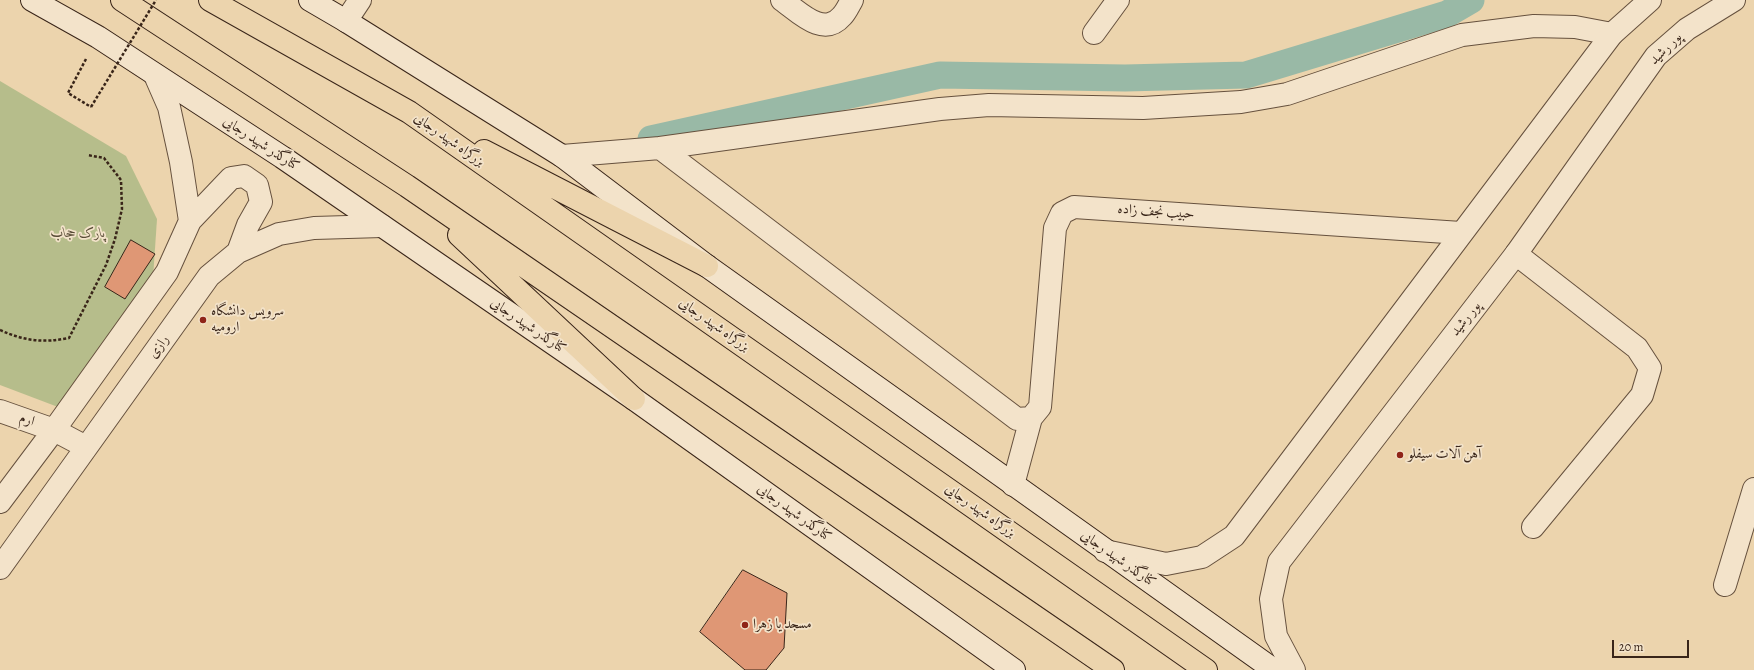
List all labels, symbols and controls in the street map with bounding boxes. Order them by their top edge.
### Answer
street label: پور رشید [1646,29,1686,69]
street label: بزرگراه شهید رجایی [410,109,488,171]
street label: کنارگذر شهید رجایی [220,113,302,175]
street label: حبیب نجف زاده [1117,201,1195,223]
park label: پارک حجاب [51,226,105,242]
street label: بزرگراه شهید رجایی [675,294,753,356]
street label: کنارگذر شهید رجایی [487,295,569,357]
street label: پور رشید [1447,298,1485,340]
place label: سرویس دانشگاه ارومیه [211,304,284,336]
marker: سرویس دانشگاه ارومیه [198,315,208,325]
street label: رازی [145,332,173,362]
street label: ارم [17,410,37,430]
place label: آهن آلات سیفلو [1408,447,1481,463]
marker: آهن آلات سیفلو [1395,450,1405,460]
street label: کنارگذر شهید رجایی [754,480,834,546]
street label: بزرگراه شهید رجایی [941,480,1019,542]
street label: کنارگذر شهید رجایی [1077,527,1159,591]
place label: مسجد یا زهرا [753,617,812,633]
marker: مسجد یا زهرا [740,620,750,630]
scale bar [1614,632,1691,658]
text: 20 m [1619,639,1643,655]

